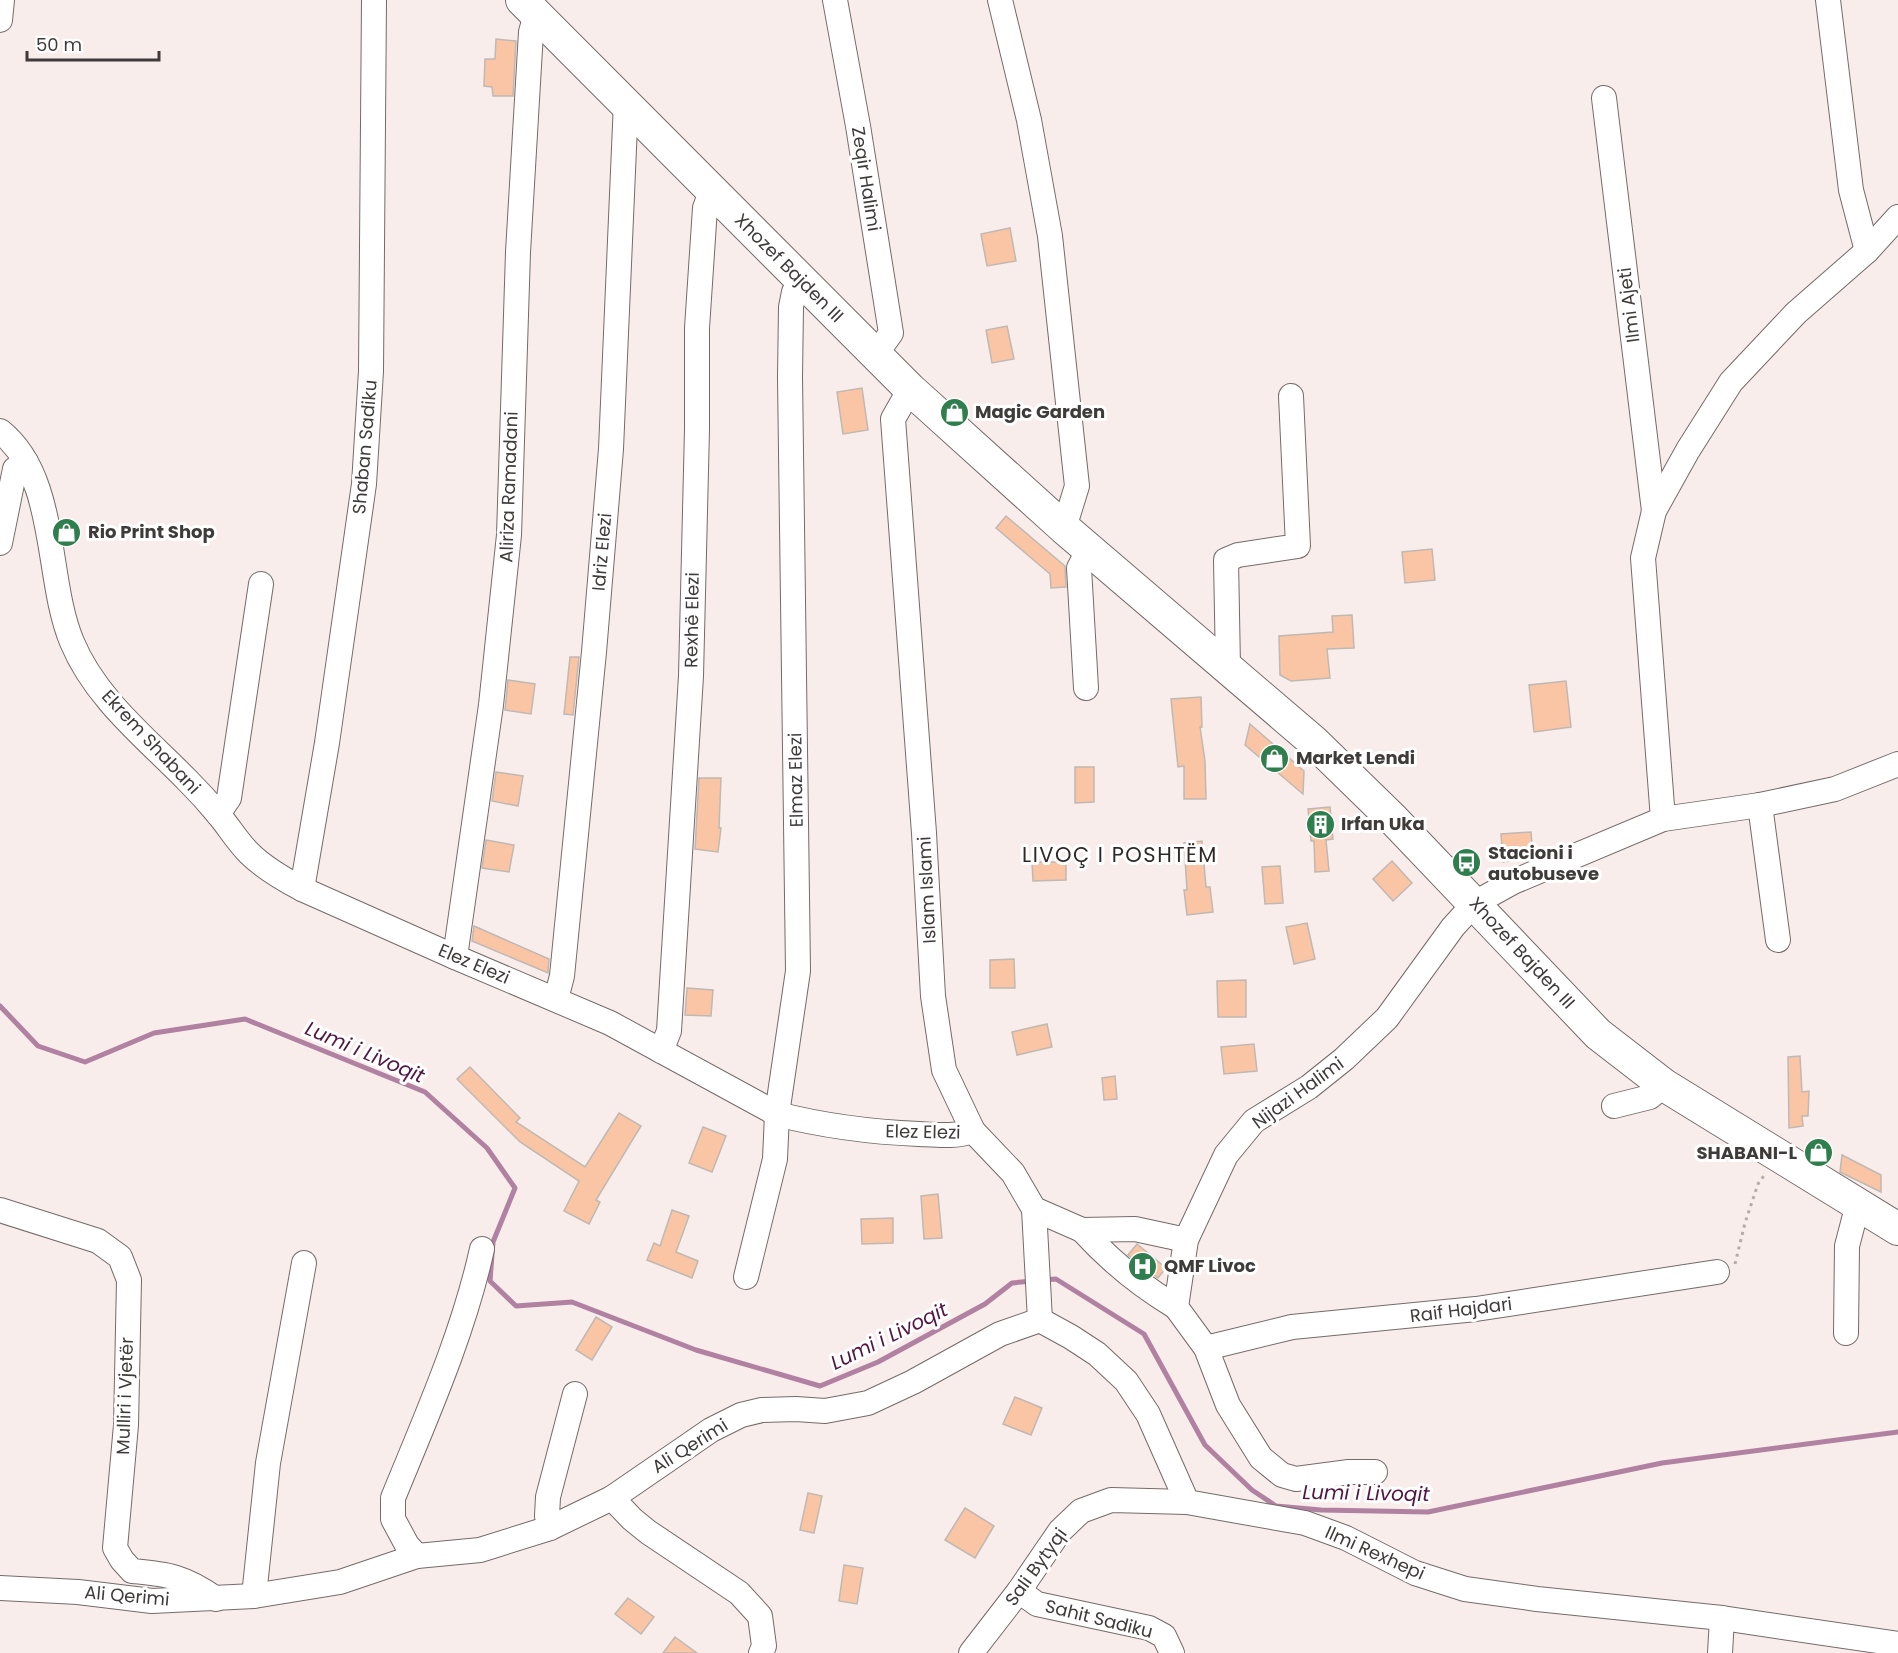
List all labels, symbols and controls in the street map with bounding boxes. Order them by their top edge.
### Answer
scale bar [27,24,159,62]
text: 50 m [36,32,82,57]
street label: Zeqir Halimi [846,125,887,233]
street label: Xhozef Bajden III [729,208,849,328]
street label: Ilmi Ajeti [1612,266,1646,344]
street label: Shaban Sadiku [346,379,383,515]
shop icon: Magic Garden [938,396,970,428]
place label: Magic Garden [975,399,1105,424]
street label: Aliriza Ramadani [493,411,524,563]
street label: Idriz Elezi [586,512,617,592]
shop icon: Rio Print Shop [51,516,83,548]
place label: Rio Print Shop [88,519,215,544]
street label: Rexhë Elezi [678,572,705,668]
street label: Ekrem Shabani [96,684,206,799]
street label: Elmaz Elezi [782,732,809,828]
shop icon: Market Lendi [1259,742,1291,774]
place label: Market Lendi [1296,745,1415,770]
building icon: Irfan Uka [1304,808,1336,840]
place label: Irfan Uka [1341,811,1425,836]
street label: Islam Islami [911,836,942,944]
district label: LIVOÇ I POSHTËM [1022,840,1218,869]
place label: Stacioni i autobuseve [1488,840,1599,886]
bus stop icon: Stacioni i autobuseve [1451,847,1483,879]
street label: Xhozef Bajden III [1464,891,1581,1014]
street label: Elez Elezi [435,937,514,990]
water label: Lumi i Livoqit [301,1014,430,1090]
street label: Nijazi Halimi [1247,1051,1349,1134]
street label: Elez Elezi [885,1118,961,1145]
shop icon: SHABANI-L [1802,1137,1834,1169]
place label: SHABANI-L [1697,1140,1797,1165]
hospital icon: QMF Livoc [1127,1250,1159,1282]
place label: QMF Livoc [1164,1253,1256,1278]
street label: Raif Hajdari [1408,1291,1514,1328]
water label: Lumi i Livoqit [826,1295,953,1376]
street label: Mulliri i Vjetër [110,1336,139,1455]
street label: Ali Qerimi [647,1412,733,1479]
water label: Lumi i Livoqit [1302,1478,1430,1508]
street label: Ilmi Rexhepi [1321,1519,1429,1586]
street label: Sali Bytyqi [999,1523,1072,1611]
street label: Ali Qerimi [83,1579,171,1612]
street label: Sahit Sadiku [1043,1593,1156,1644]

